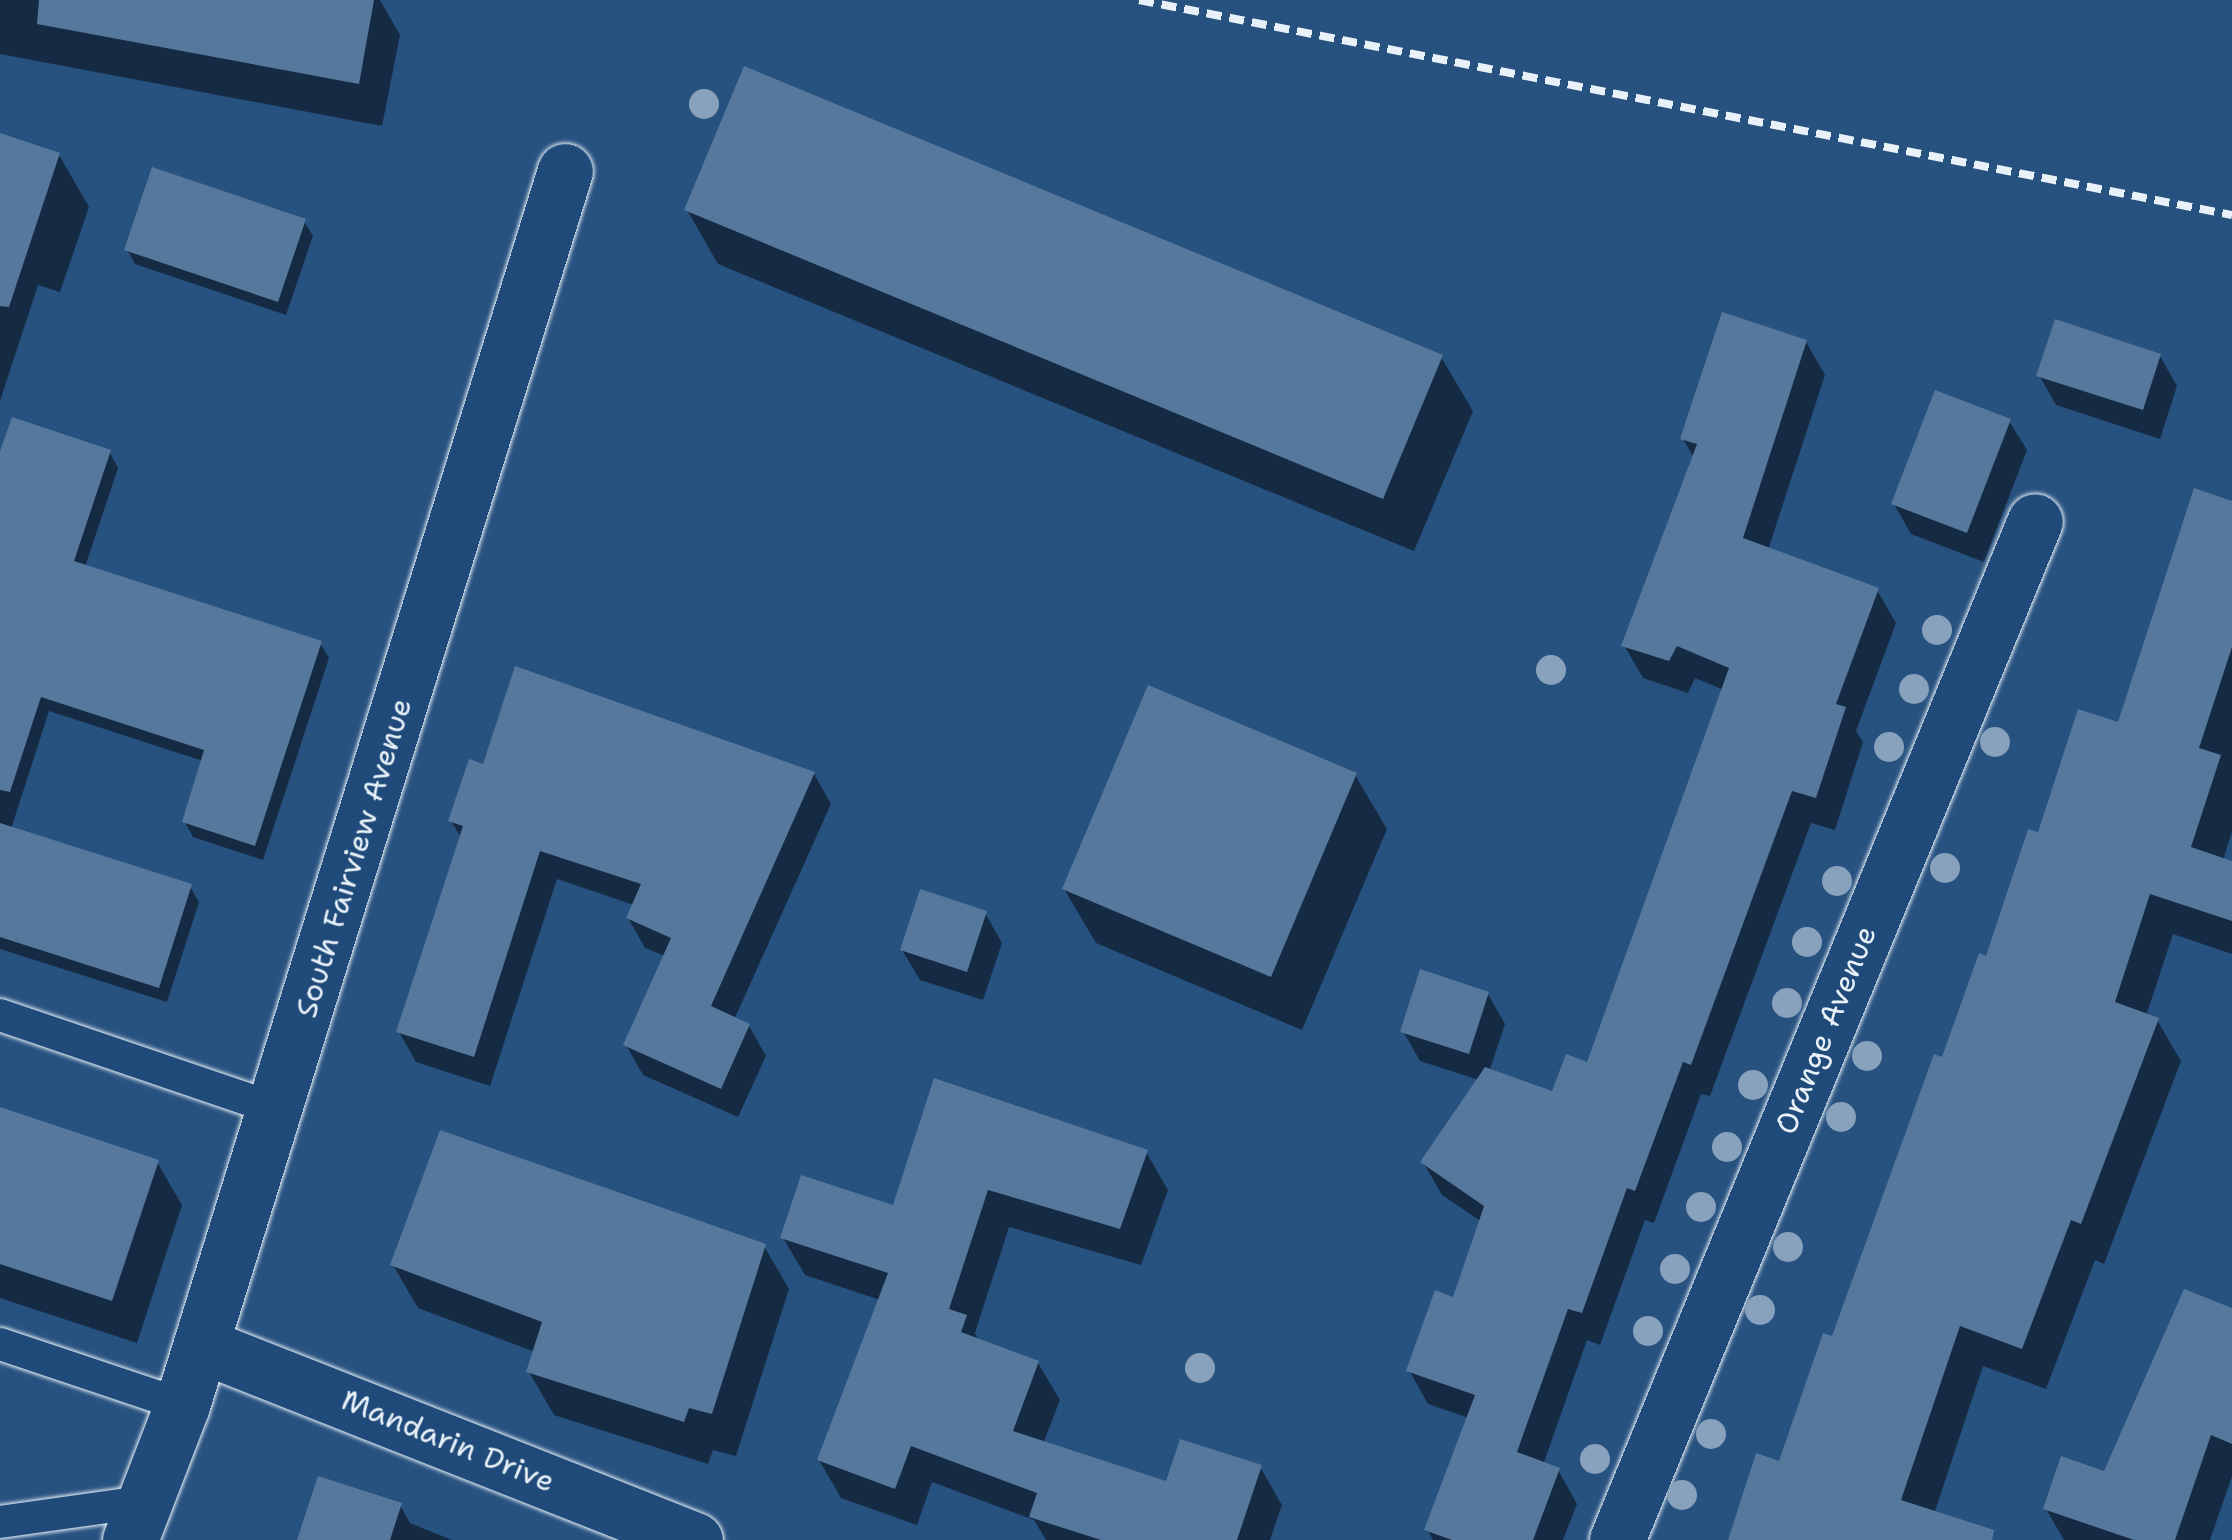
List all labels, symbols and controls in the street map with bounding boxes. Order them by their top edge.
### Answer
street label: South Fairview Avenue [288,694,420,1022]
street label: Orange Avenue [1768,921,1884,1139]
street label: Mandarin Drive [336,1382,560,1500]

